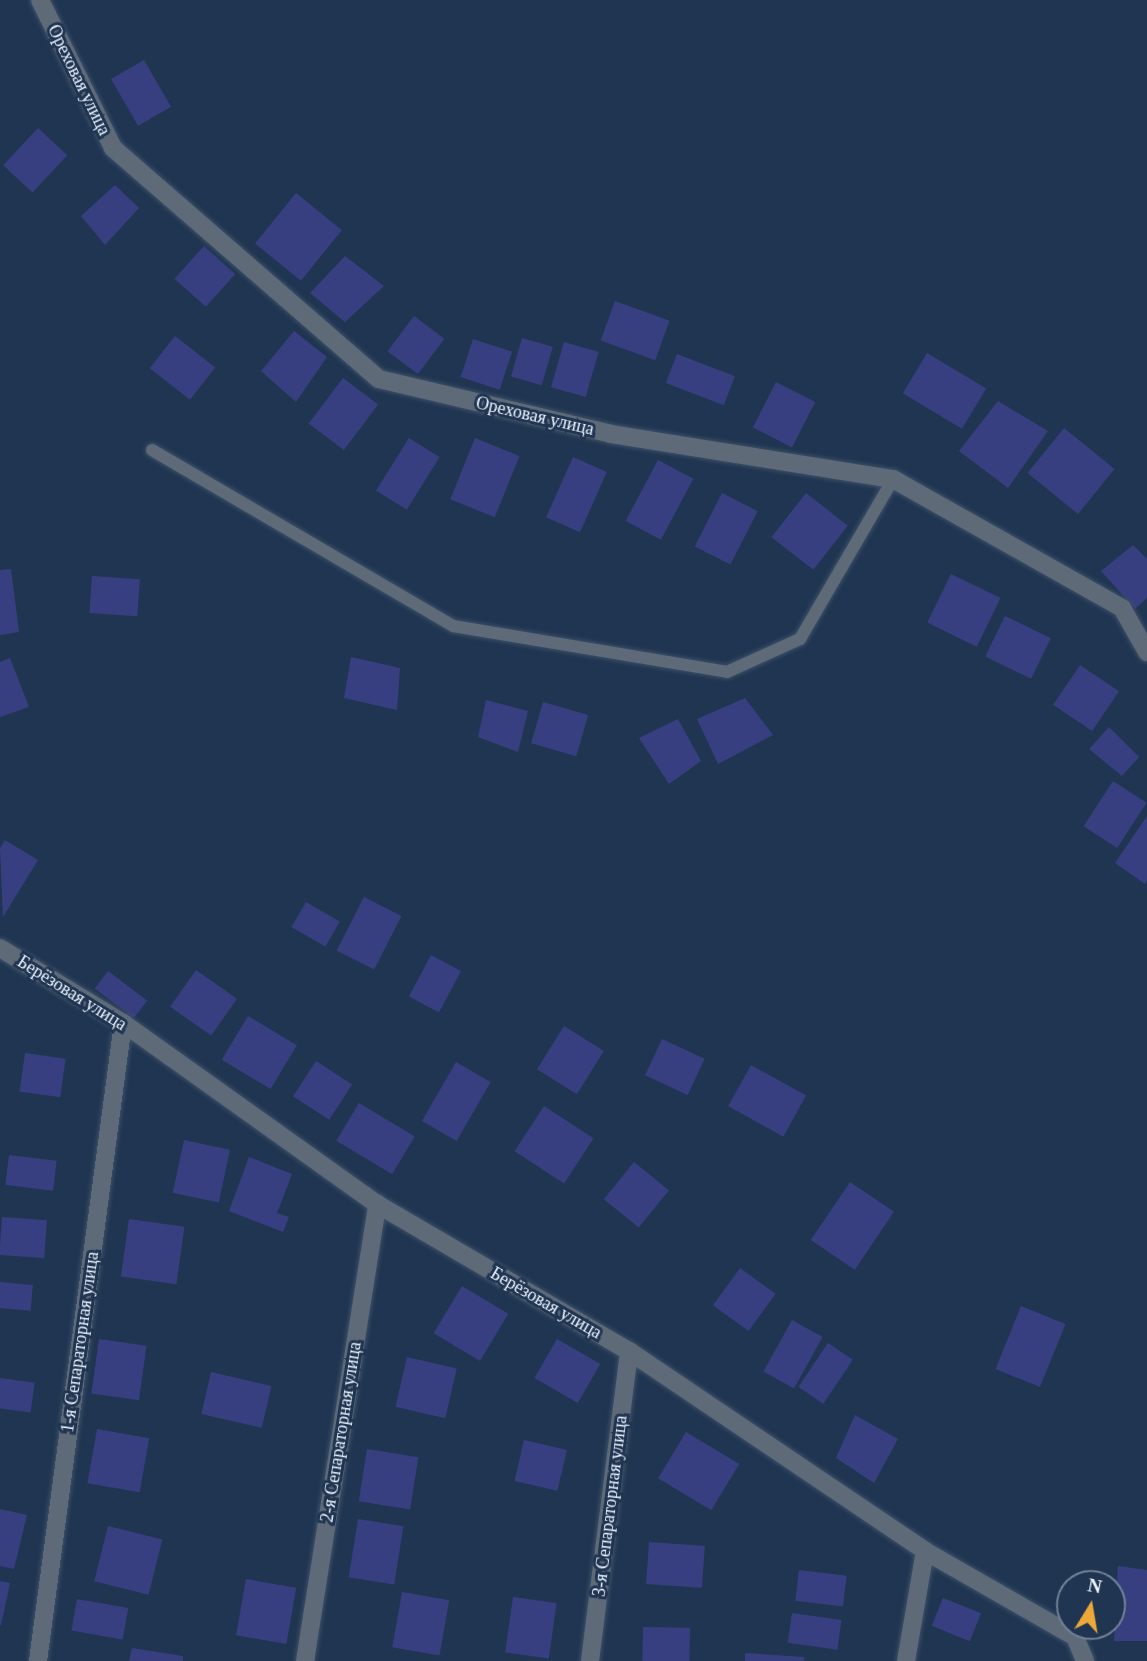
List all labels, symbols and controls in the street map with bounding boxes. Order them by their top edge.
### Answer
street label: Ореховая улица [43,21,115,139]
street label: Ореховая улица [474,392,596,440]
street label: Берёзовая улица [13,951,131,1035]
street label: 1-я Сепараторная улица [57,1250,103,1434]
street label: Берёзовая улица [487,1262,605,1344]
street label: 2-я Сепараторная улица [316,1340,366,1524]
street label: 3-я Сепараторная улица [588,1414,632,1598]
north arrow [1056,1570,1126,1640]
text: N [1086,1574,1103,1597]

